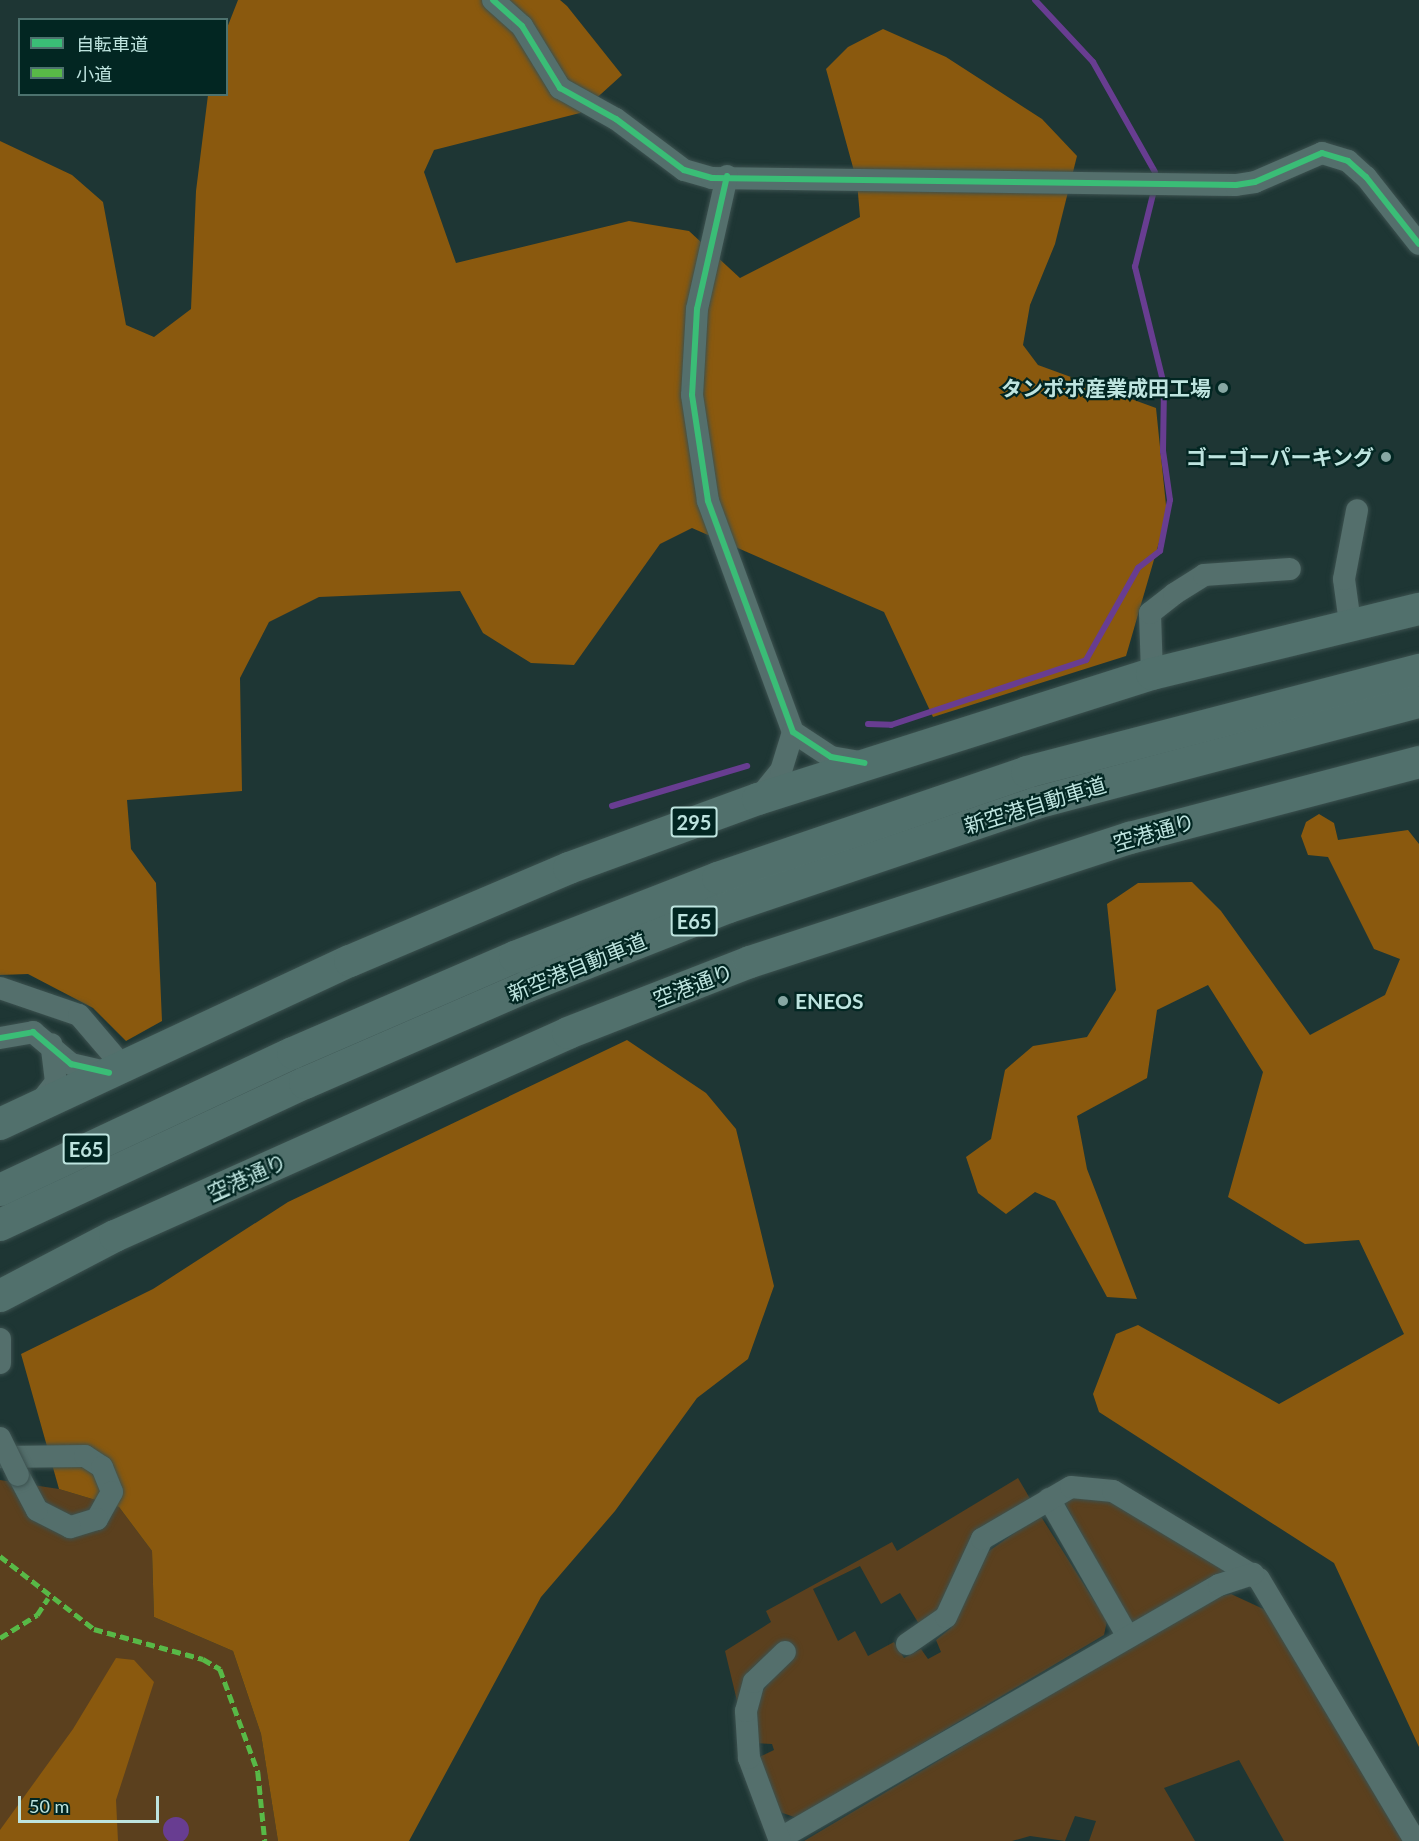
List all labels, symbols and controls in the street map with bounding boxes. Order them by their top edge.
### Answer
legend [18,18,228,96]
text: 自転車道 [76,33,148,55]
text: 小道 [76,63,112,85]
place label: タンポポ産業成田工場 [1001,375,1211,401]
marker: タンポポ産業成田工場 [1216,381,1230,395]
place label: ゴーゴーパーキング [1185,444,1374,470]
marker: ゴーゴーパーキング [1379,450,1393,464]
street label: 新空港自動車道 [961,771,1109,839]
road number: 295 [670,805,718,839]
street label: 空港通り [1110,808,1198,856]
road number: E65 [670,904,718,938]
street label: 新空港自動車道 [504,928,650,1006]
street label: 空港通り [649,958,737,1012]
place label: ENEOS [795,988,863,1014]
marker: ENEOS [776,994,790,1008]
road number: E65 [62,1132,110,1166]
street label: 空港通り [204,1148,290,1206]
scale bar [21,1784,162,1822]
text: 50 m [29,1795,69,1817]

